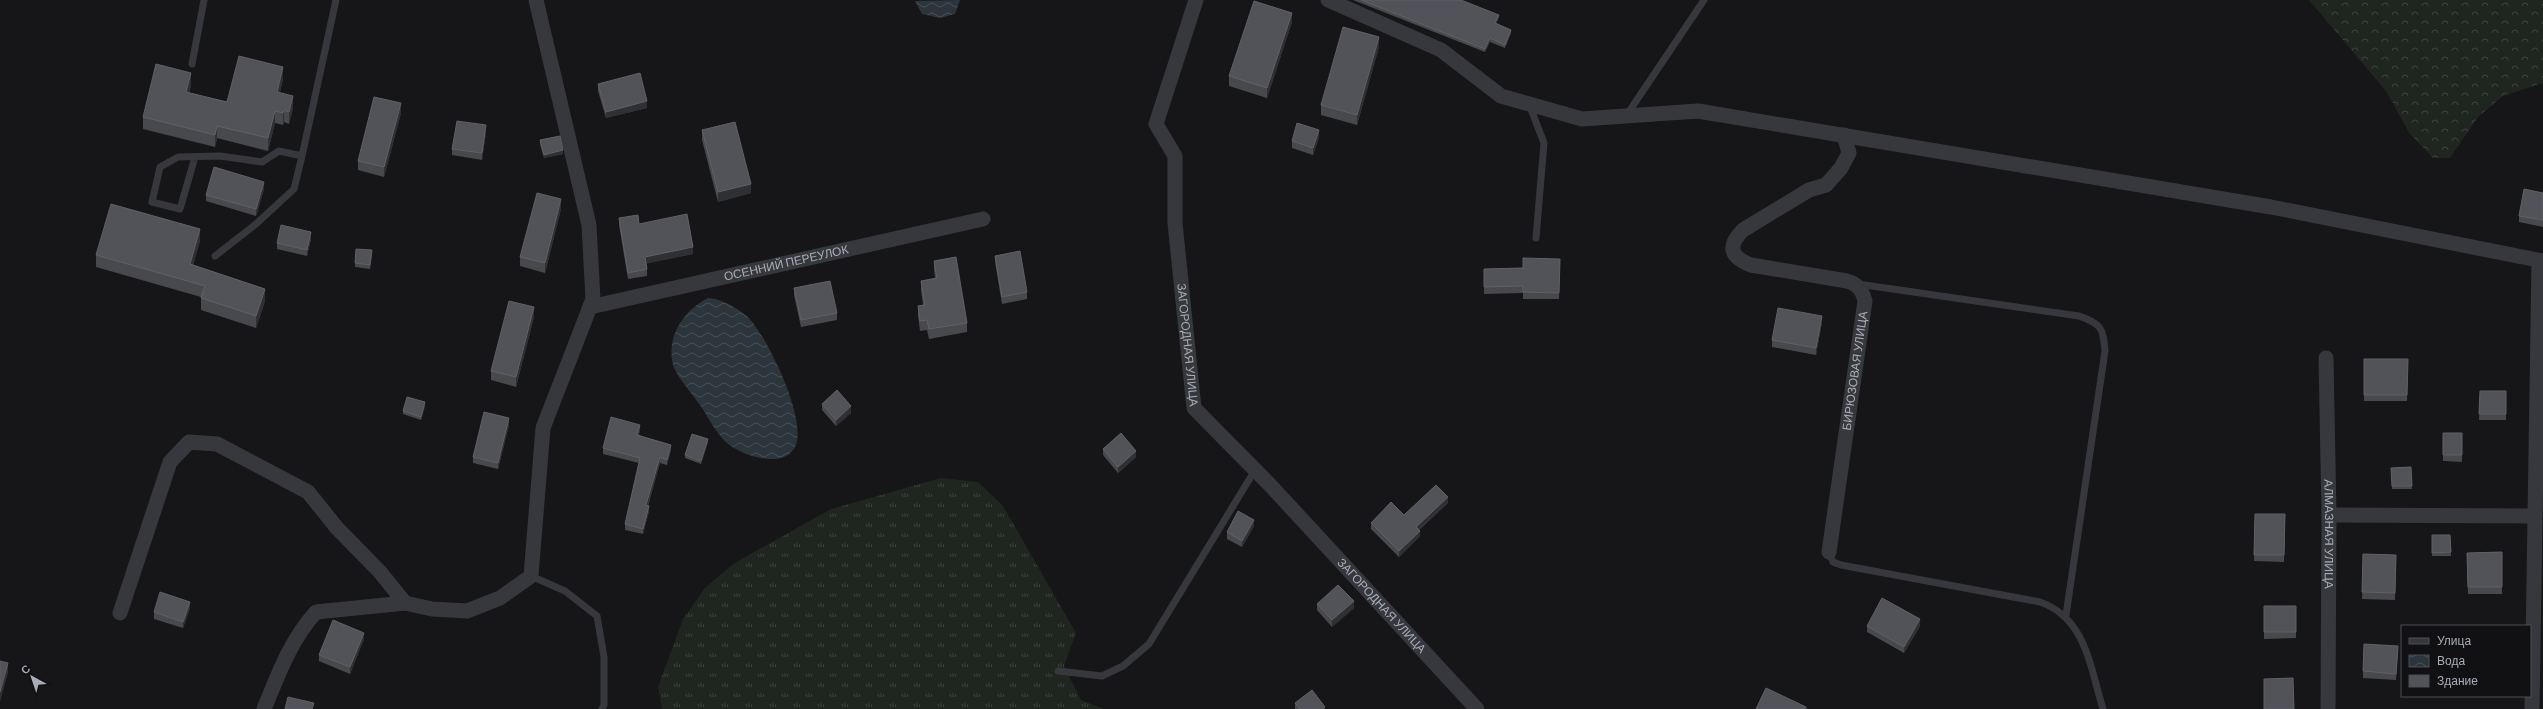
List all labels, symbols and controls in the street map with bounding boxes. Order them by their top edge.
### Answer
street label: ОСЕННИЙ ПЕРЕУЛОК [722,241,849,283]
street label: ЗАГОРОДНАЯ УЛИЦА [1175,282,1202,407]
street label: БИРЮЗОВАЯ УЛИЦА [1839,310,1869,431]
street label: АЛМАЗНАЯ УЛИЦА [2322,479,2337,589]
street label: ЗАГОРОДНАЯ УЛИЦА [1335,555,1429,655]
legend [2401,625,2531,697]
text: Улица [2437,633,2471,648]
text: Вода [2437,653,2465,668]
north arrow [12,657,52,697]
text: С [18,661,33,676]
text: Здание [2437,673,2478,688]

